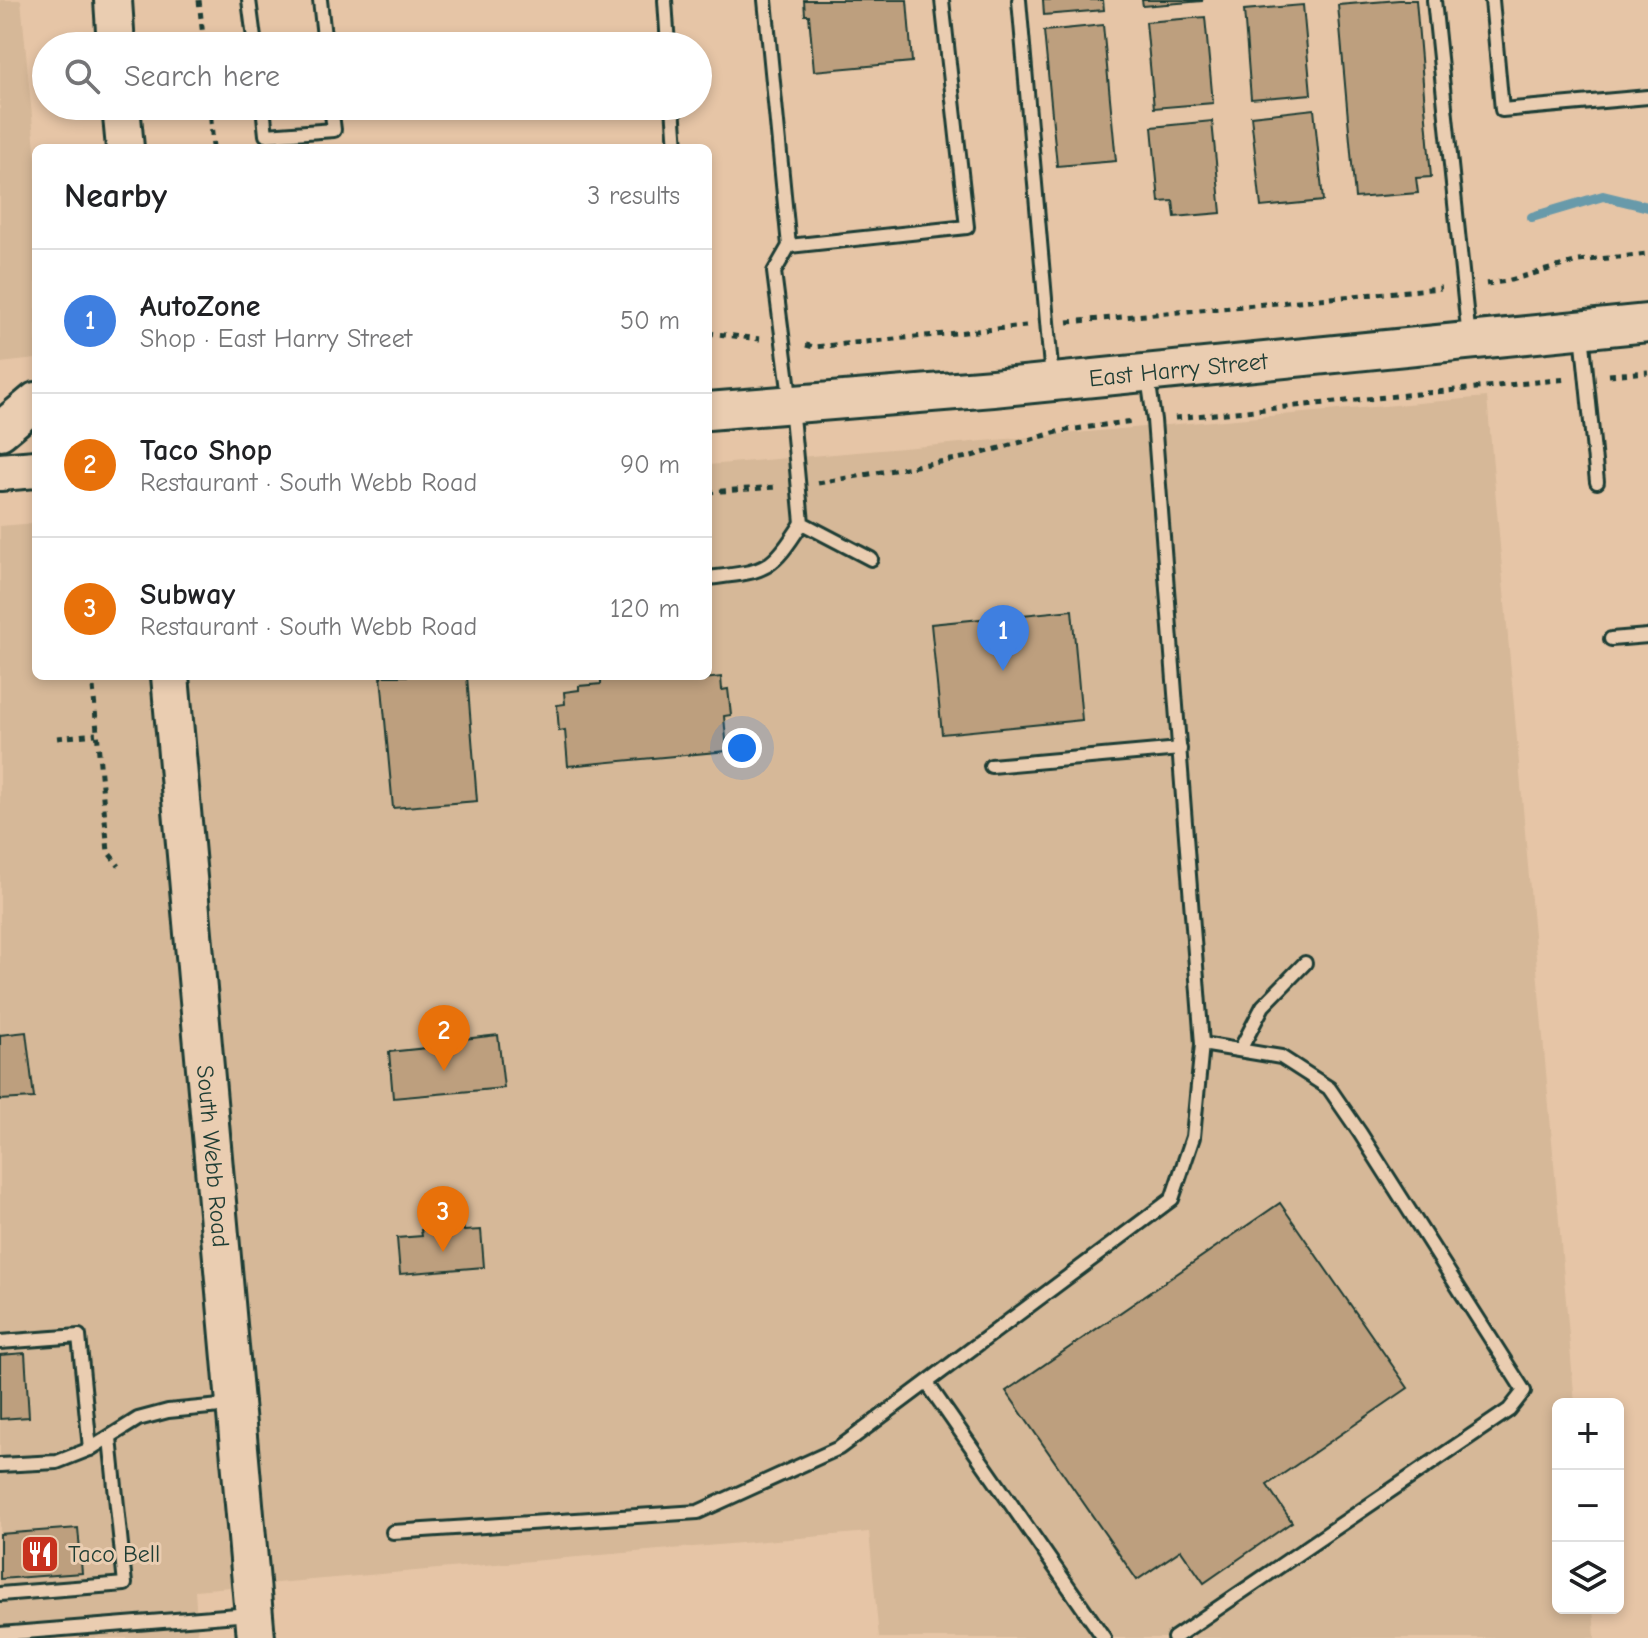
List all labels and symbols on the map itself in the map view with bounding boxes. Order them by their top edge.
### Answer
street label: East Harry Street [1087,347,1270,392]
pin: 1 [977,605,1029,671]
your location [722,728,762,768]
pin: 2 [418,1005,470,1071]
street label: South Webb Road [191,1064,235,1248]
pin: 3 [417,1186,469,1252]
restaurant icon: Taco Bell [19,1533,61,1575]
place label: Taco Bell [68,1540,160,1568]

